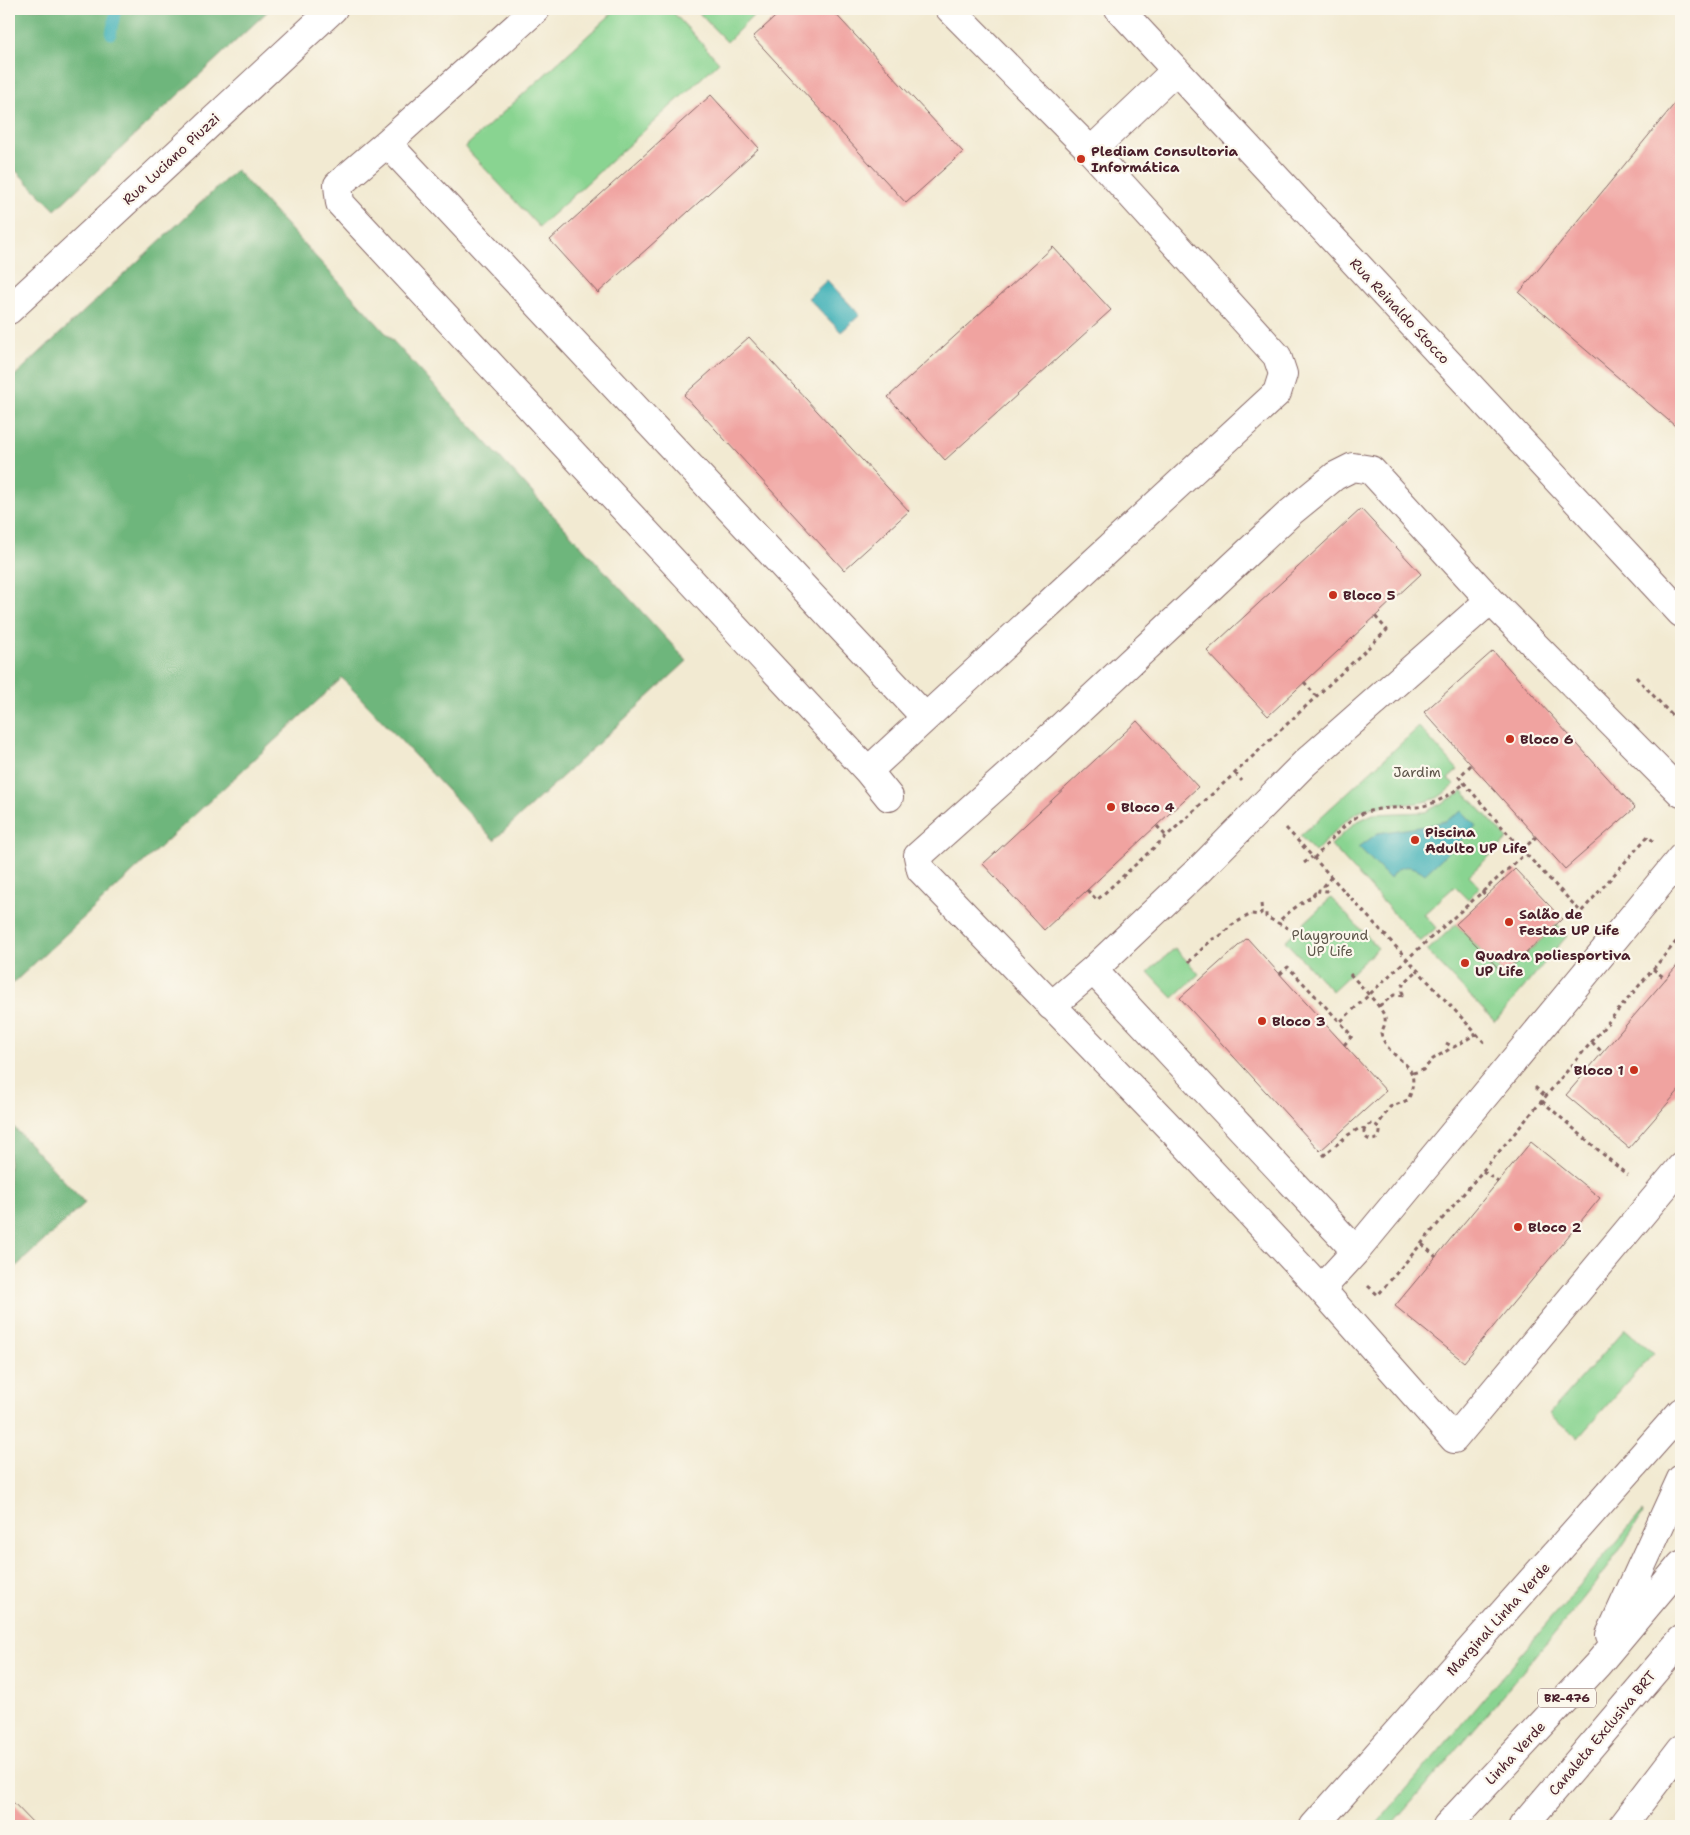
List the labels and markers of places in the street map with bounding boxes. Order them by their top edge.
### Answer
place label: Plediam Consultoria Informática [1091,142,1238,176]
marker: Plediam Consultoria Informática [1075,153,1087,165]
place label: Bloco 5 [1343,586,1396,604]
marker: Bloco 5 [1327,589,1339,601]
place label: Bloco 6 [1520,730,1574,748]
marker: Bloco 6 [1504,733,1516,745]
place label: Bloco 4 [1121,798,1175,816]
marker: Bloco 4 [1105,801,1117,813]
place label: Piscina Adulto UP Life [1425,823,1527,857]
marker: Piscina Adulto UP Life [1409,834,1421,846]
place label: Salão de Festas UP Life [1519,905,1619,939]
marker: Salão de Festas UP Life [1503,916,1515,928]
place label: Quadra poliesportiva UP Life [1475,946,1631,980]
marker: Quadra poliesportiva UP Life [1459,957,1471,969]
place label: Bloco 3 [1272,1012,1326,1030]
marker: Bloco 3 [1256,1015,1268,1027]
place label: Bloco 1 [1574,1061,1624,1079]
marker: Bloco 1 [1628,1064,1640,1076]
place label: Bloco 2 [1528,1218,1582,1236]
marker: Bloco 2 [1512,1221,1524,1233]

